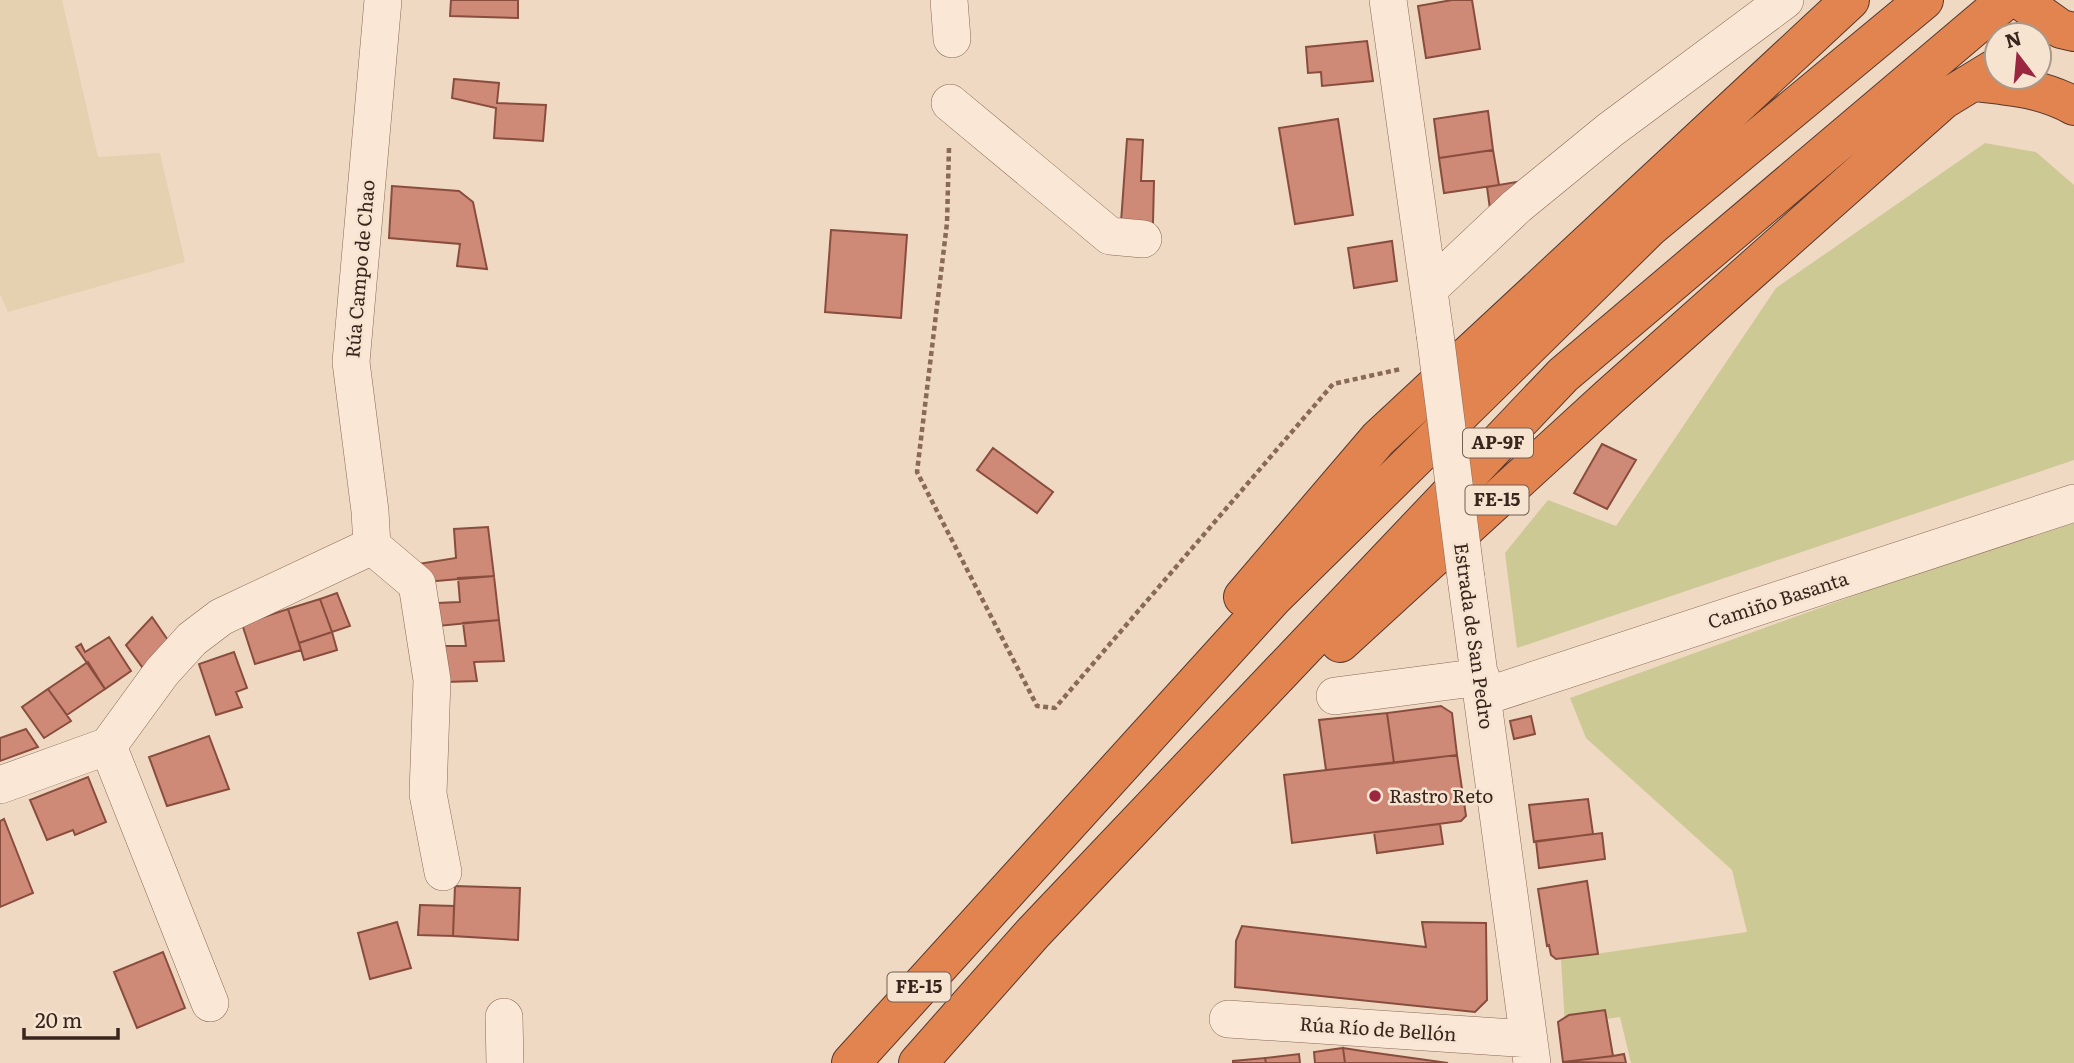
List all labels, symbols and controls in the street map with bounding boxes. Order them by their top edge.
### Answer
north arrow [1983,21,2053,91]
text: N [2002,23,2025,54]
street label: Rúa Campo de Chao [337,178,381,359]
road number: AP-9F [1463,428,1533,458]
road number: FE-15 [1466,486,1528,514]
street label: Estrada de San Pedro [1448,541,1502,731]
street label: Camiño Basanta [1704,563,1852,635]
place label: Rastro Reto [1389,781,1493,809]
marker: Rastro Reto [1367,788,1383,804]
road number: FE-15 [888,972,950,1002]
scale bar [24,996,119,1040]
text: 20 m [35,1003,82,1034]
street label: Rúa Río de Bellón [1299,1009,1458,1047]

